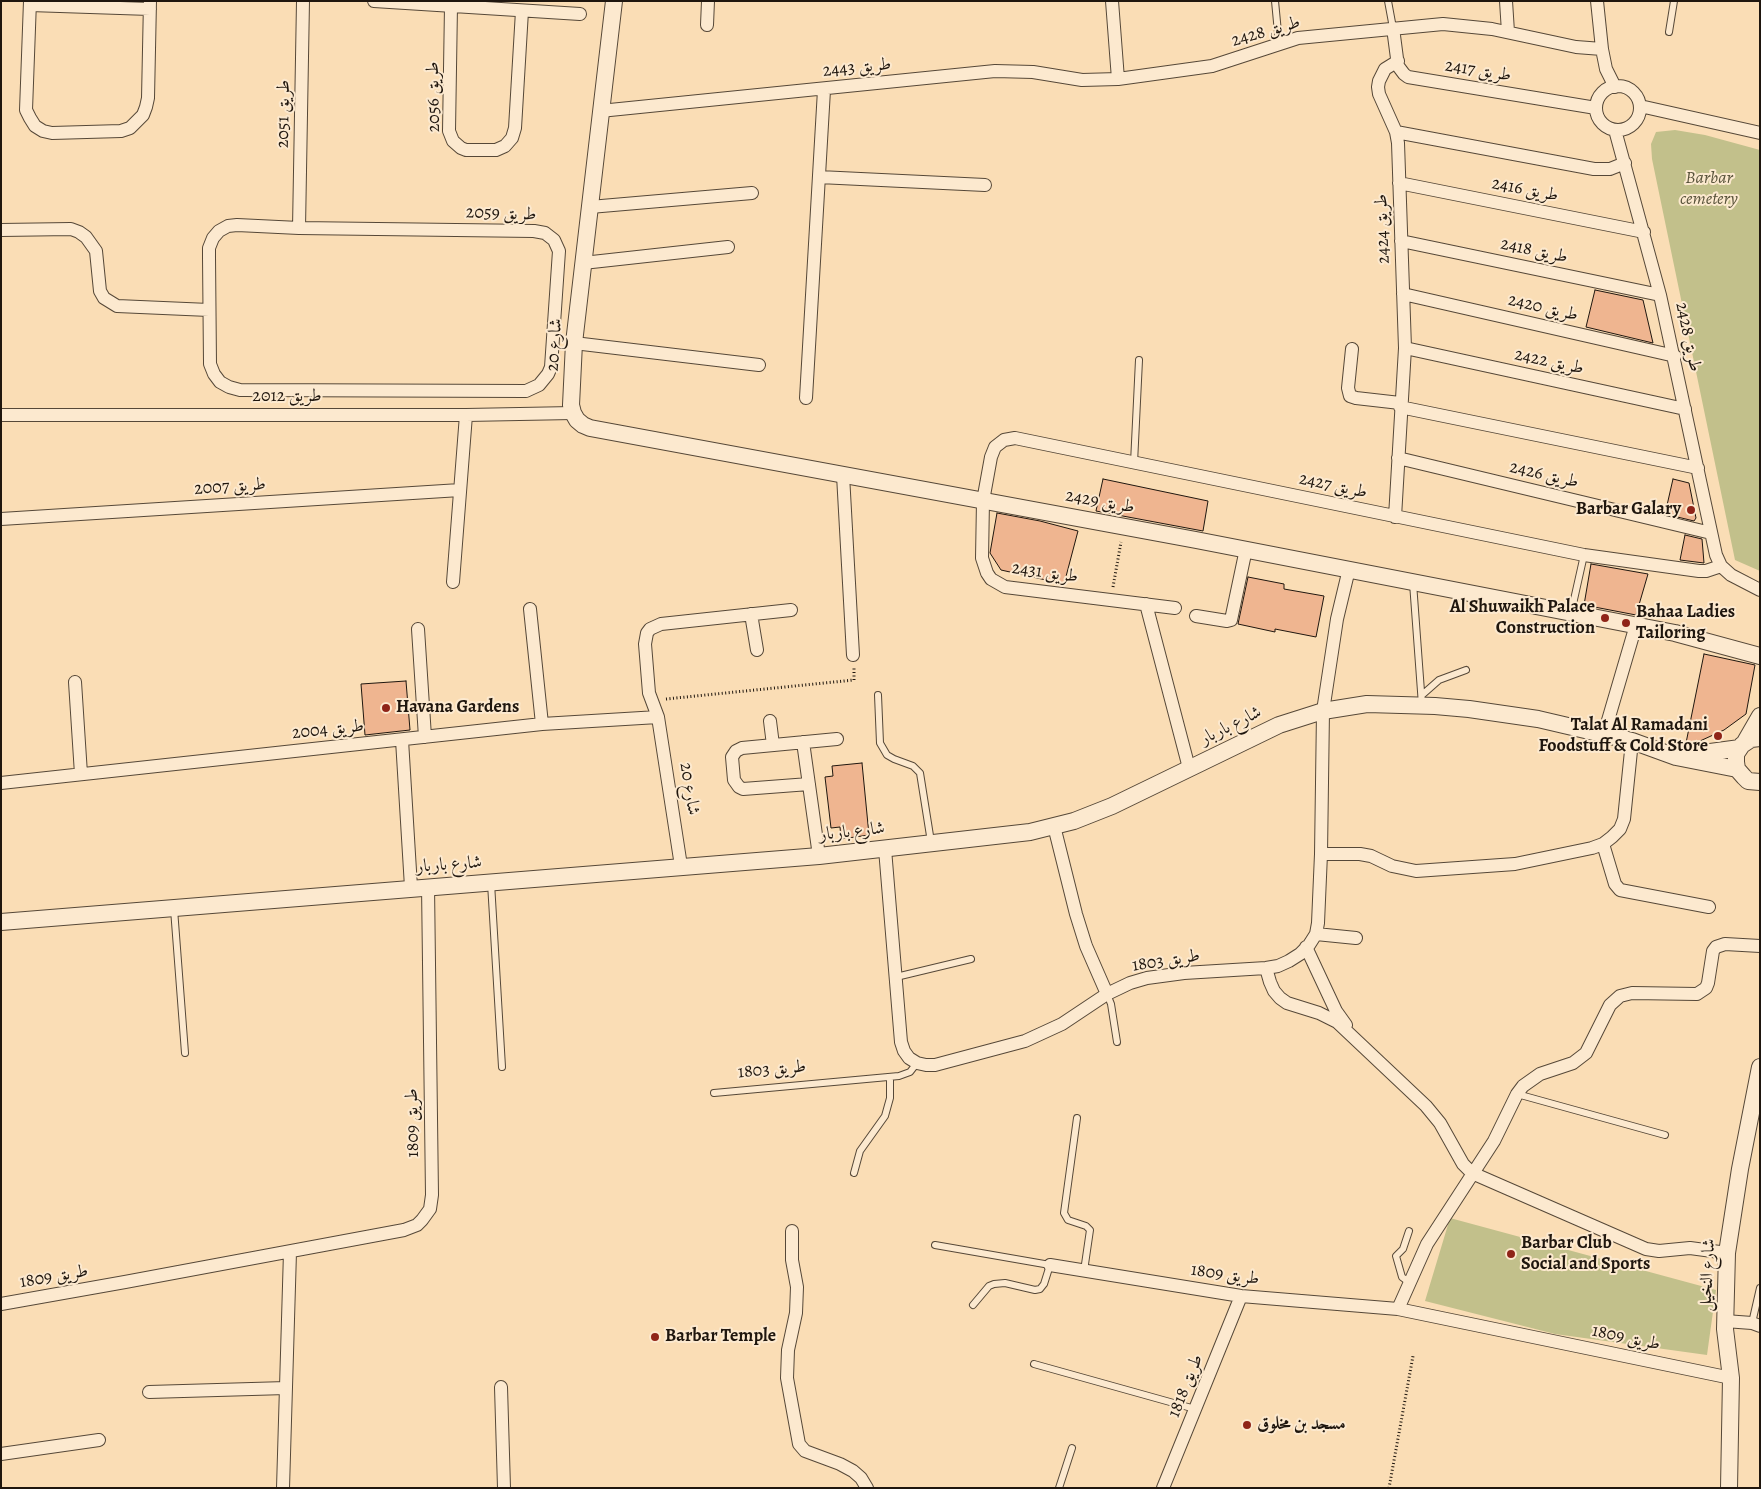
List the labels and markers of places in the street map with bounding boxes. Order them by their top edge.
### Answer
place label: Barbar Galary [1576,499,1681,521]
marker: Barbar Galary [1685,504,1697,516]
place label: Al Shuwaikh Palace Construction [1450,597,1595,640]
place label: Bahaa Ladies Tailoring [1636,602,1735,644]
marker: Al Shuwaikh Palace Construction [1599,612,1611,624]
marker: Bahaa Ladies Tailoring [1620,617,1632,629]
place label: Havana Gardens [396,697,519,719]
marker: Havana Gardens [380,702,392,714]
place label: Talat Al Ramadani Foodstuff & Cold Store [1539,715,1708,758]
marker: Talat Al Ramadani Foodstuff & Cold Store [1712,730,1724,742]
place label: Barbar Club Social and Sports [1521,1233,1650,1276]
marker: Barbar Club Social and Sports [1505,1248,1517,1260]
place label: Barbar Temple [665,1326,776,1348]
marker: Barbar Temple [649,1331,661,1343]
place label: مسجد بن مخلوق [1257,1414,1346,1436]
marker: مسجد بن مخلوق [1241,1419,1253,1431]

